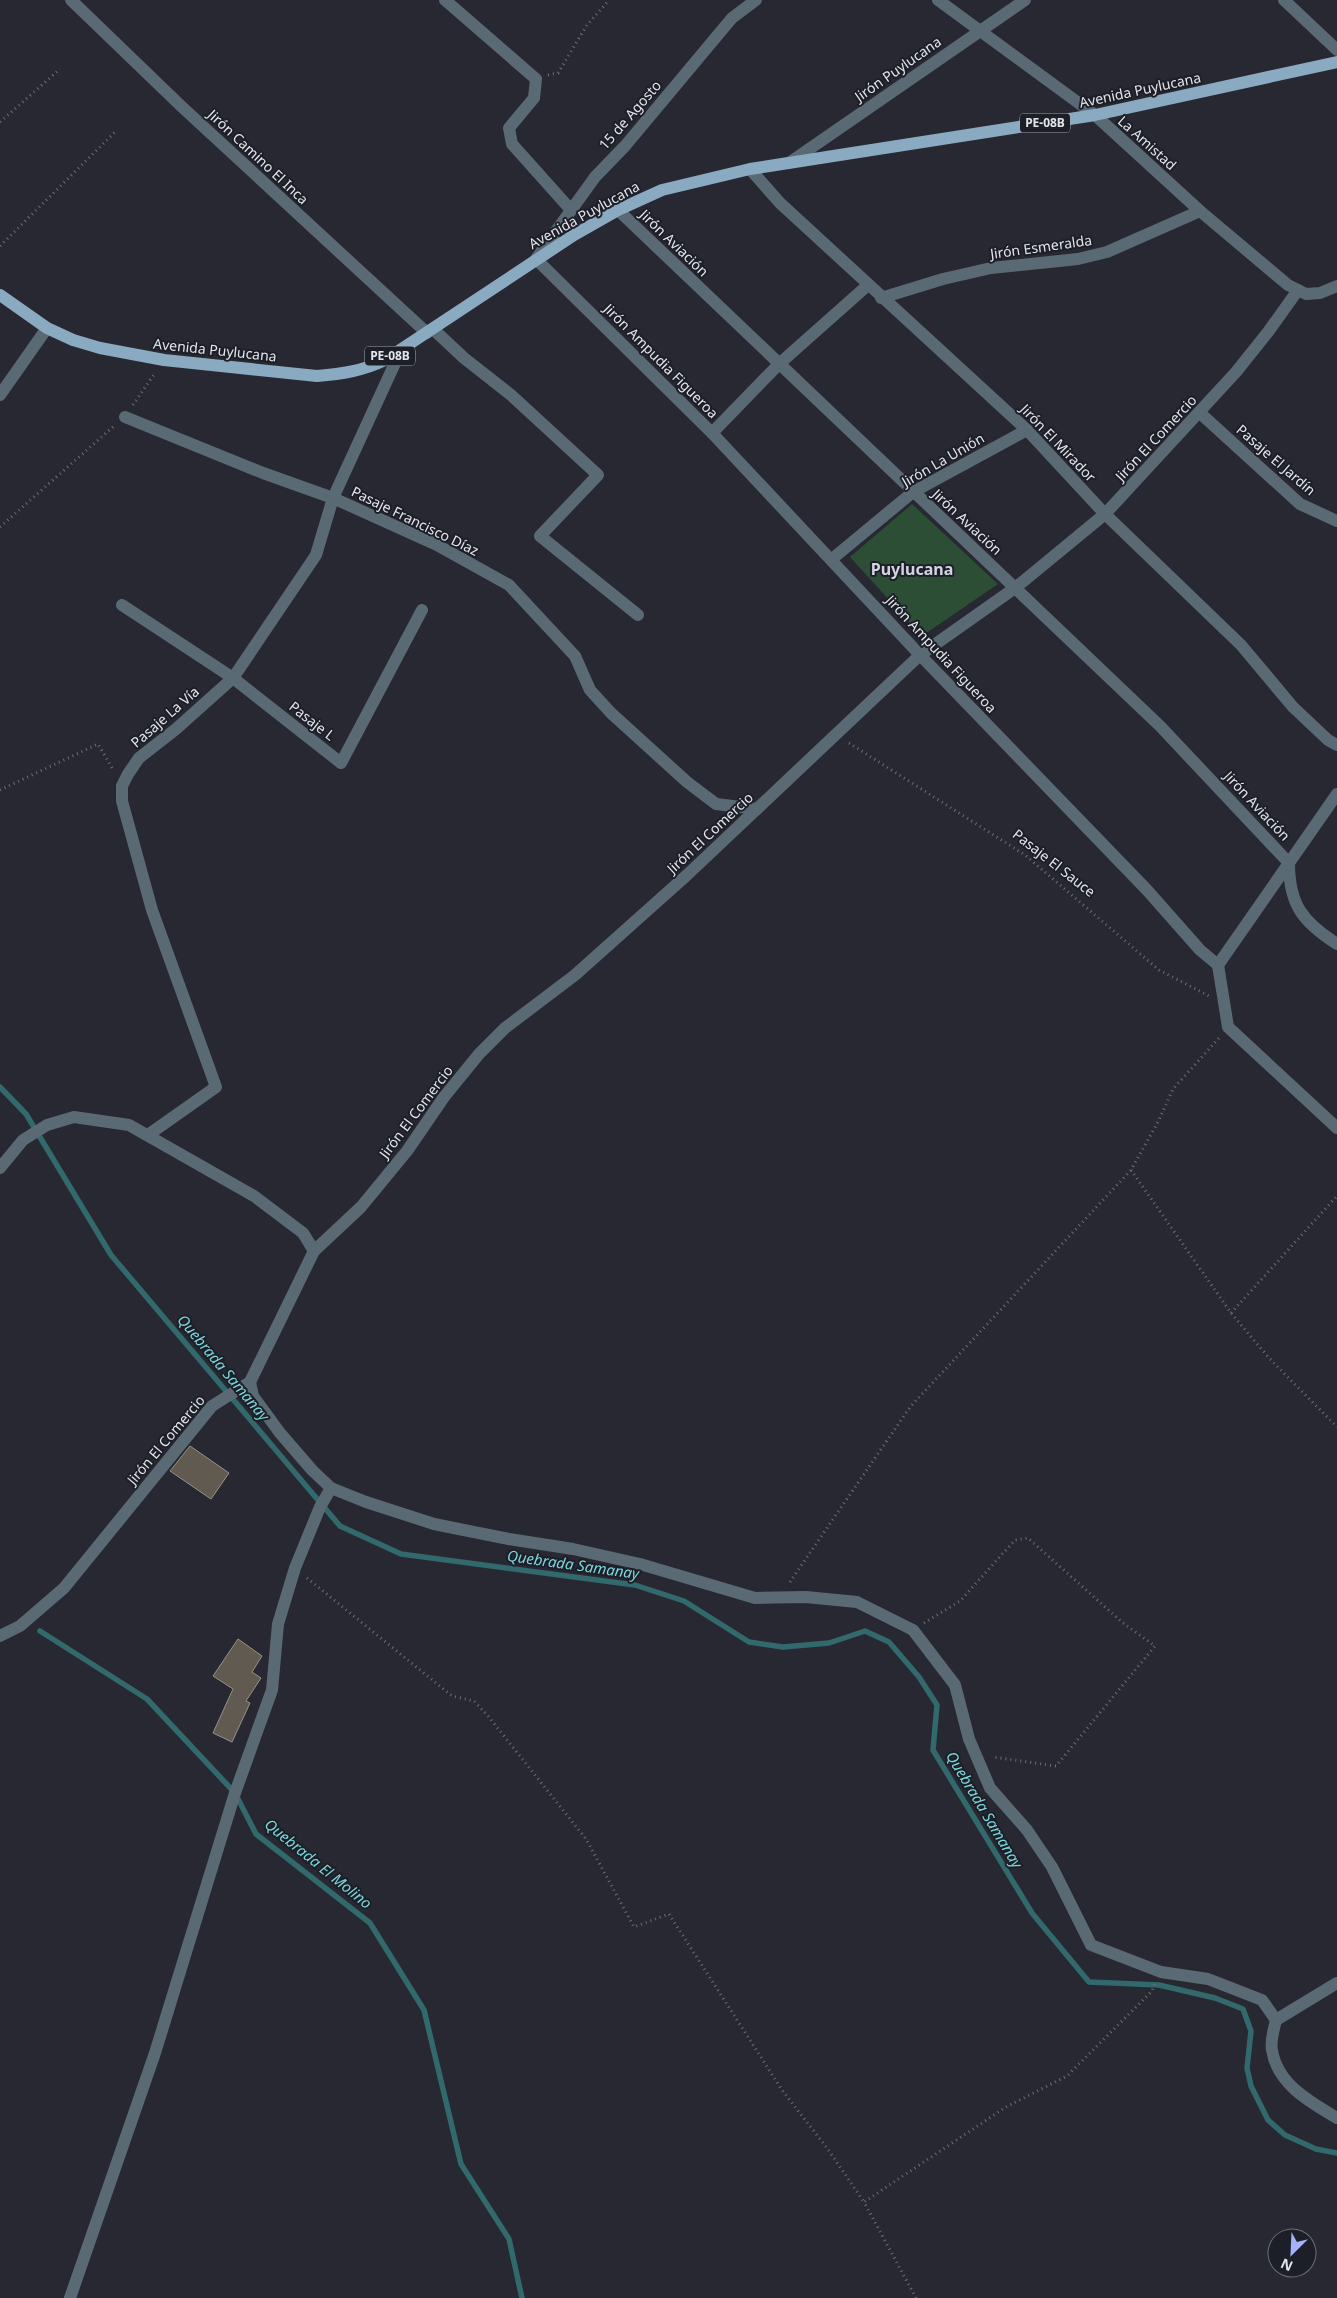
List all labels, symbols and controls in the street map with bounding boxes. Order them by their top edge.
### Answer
street label: Jirón Puylucana [849,32,945,107]
street label: Avenida Puylucana [1077,67,1202,112]
street label: 15 de Agosto [594,76,665,153]
street label: Jirón Camino El Inca [203,104,313,208]
street label: La Amistad [1114,111,1181,174]
road number: PE-08B [1020,114,1070,132]
street label: Avenida Puylucana [525,176,643,253]
street label: Jirón Aviación [634,204,713,280]
street label: Jirón Esmeralda [987,230,1093,263]
street label: Jirón Ampudia Figueroa [599,298,723,422]
street label: Avenida Puylucana [152,334,278,365]
road number: PE-08B [365,346,415,366]
street label: Jirón El Comercio [1109,390,1201,486]
street label: Jirón El Mirador [1015,398,1101,486]
street label: Pasaje El Jardín [1233,420,1320,499]
street label: Jirón La Unión [896,428,987,492]
street label: Pasaje Francisco Díaz [348,481,482,560]
street label: Jirón Aviación [927,483,1006,559]
district label: Puylucana [871,558,953,580]
street label: Jirón Ampudia Figueroa [880,589,1001,717]
street label: Pasaje La Vía [126,682,203,752]
street label: Pasaje L [285,697,339,745]
street label: Jirón Aviación [1219,765,1295,845]
street label: Jirón El Comercio [661,788,757,879]
street label: Pasaje El Sauce [1009,824,1100,901]
street label: Jirón El Comercio [373,1062,457,1163]
water label: Quebrada Samanay [173,1310,275,1425]
street label: Jirón El Comercio [121,1391,209,1490]
water label: Quebrada Samanay [506,1545,641,1583]
water label: Quebrada Samanay [942,1747,1028,1872]
water label: Quebrada El Molino [261,1814,376,1913]
north arrow [1267,2228,1317,2278]
text: N [1277,2254,1296,2276]

